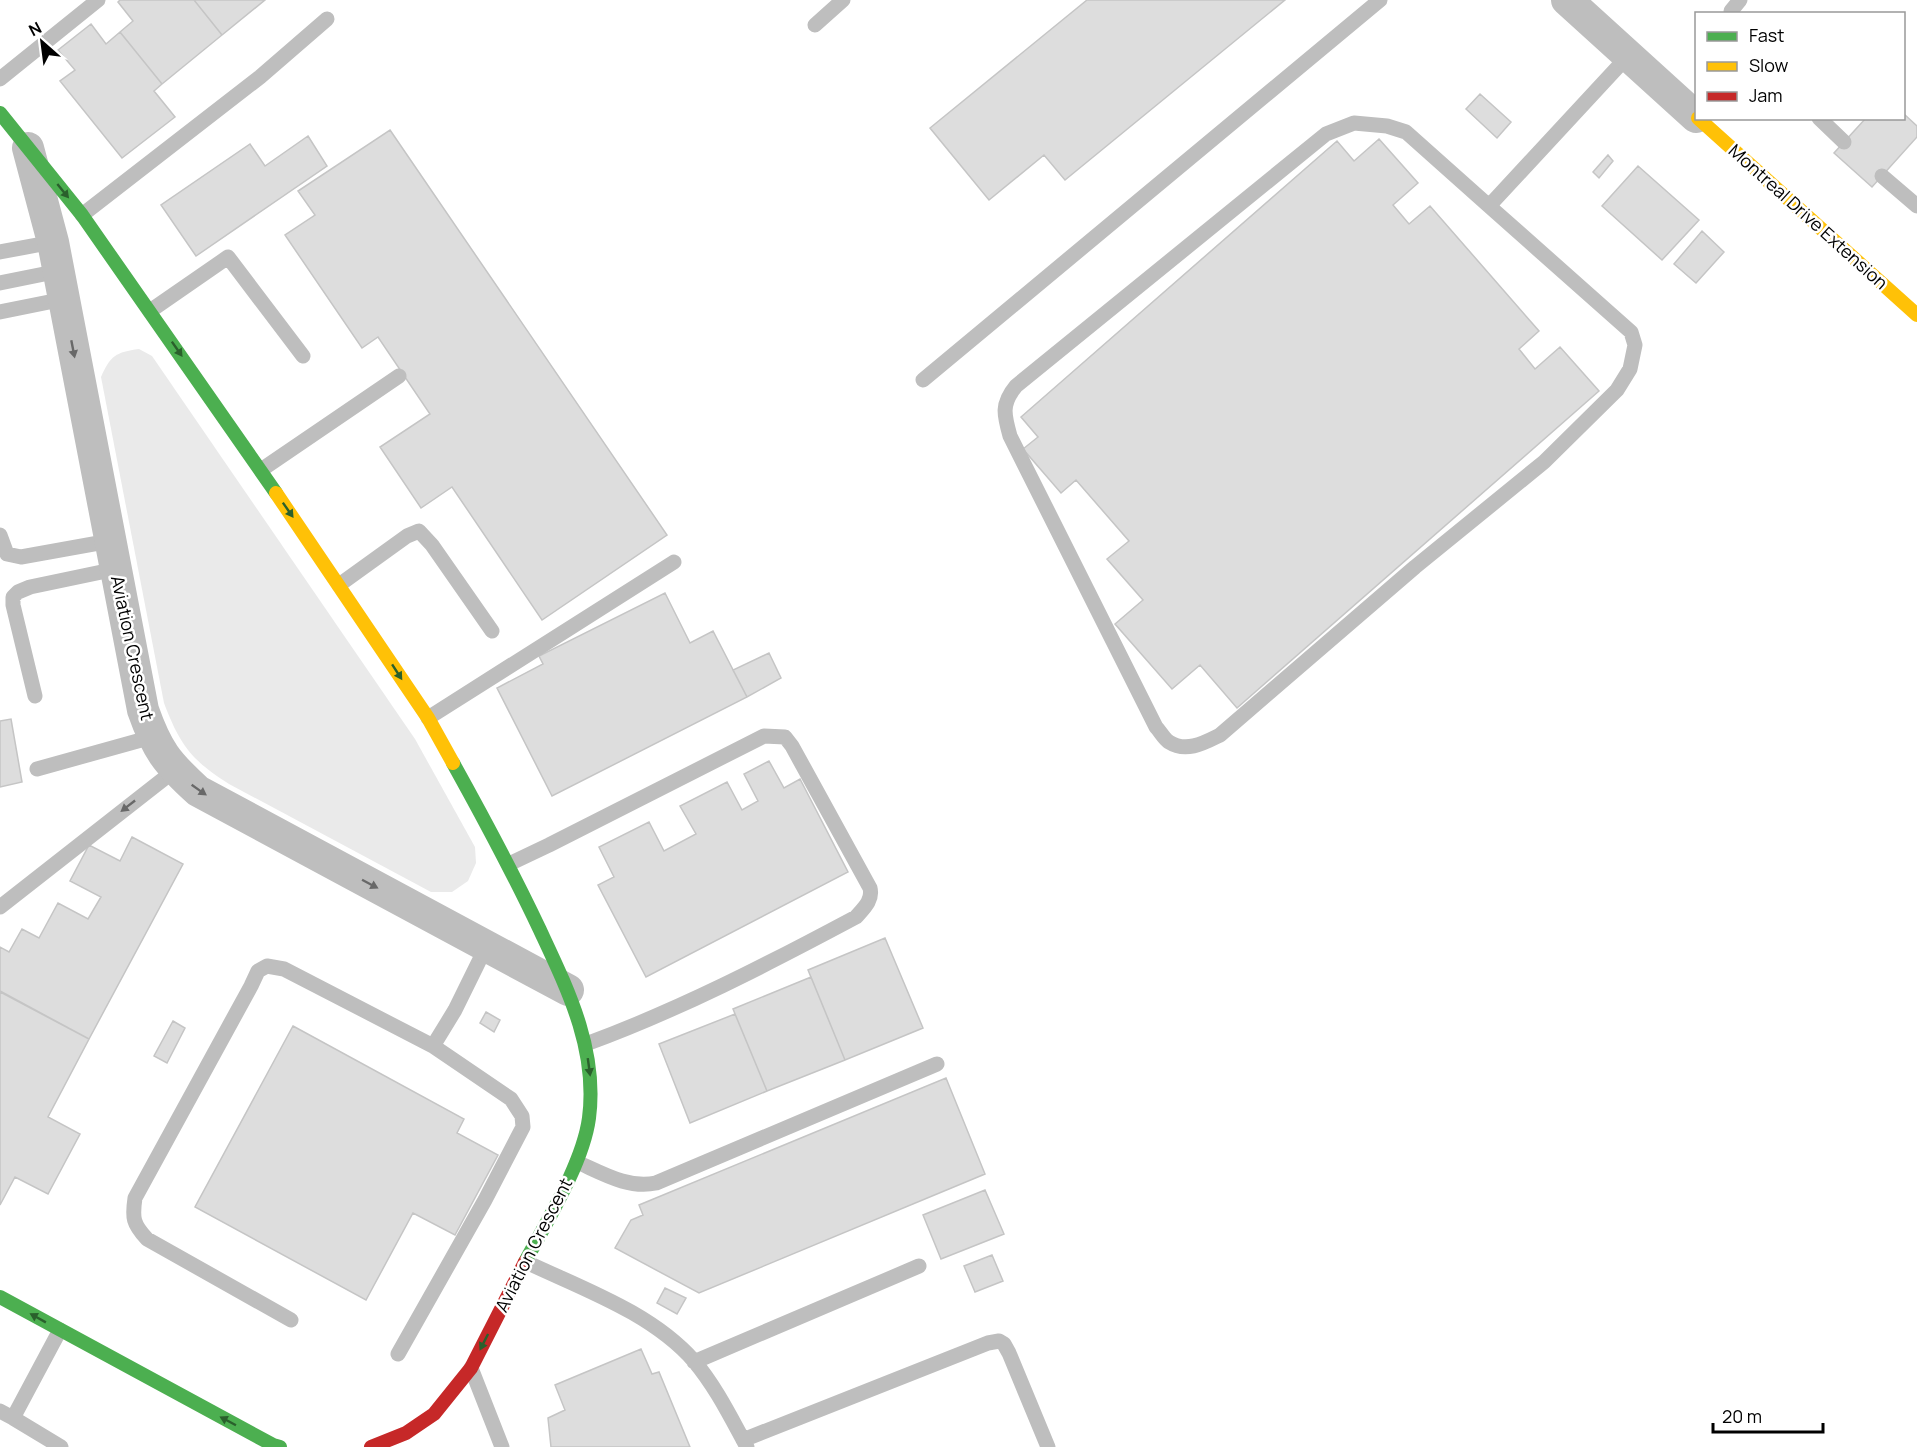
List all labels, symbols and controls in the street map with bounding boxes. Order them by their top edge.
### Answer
north arrow [12,12,72,72]
legend [1695,12,1905,120]
text: N [25,16,45,41]
text: Fast [1749,23,1784,47]
text: Slow [1749,53,1789,77]
text: Jam [1749,83,1783,107]
street label: Montreal Drive Extension [1724,138,1893,294]
one-way arrow [56,184,68,199]
one-way arrow [69,339,78,358]
one-way arrow [171,341,183,357]
one-way arrow [282,501,294,517]
street label: Aviation Crescent [106,573,160,722]
one-way arrow [391,663,402,680]
one-way arrow [190,784,206,796]
one-way arrow [121,800,136,812]
one-way arrow [361,879,378,889]
one-way arrow [585,1057,594,1076]
street label: Aviation Crescent [489,1173,577,1316]
one-way arrow [29,1313,46,1323]
one-way arrow [479,1334,489,1351]
scale bar [1713,1396,1822,1434]
text: 20 m [1722,1404,1762,1428]
one-way arrow [219,1416,236,1426]

